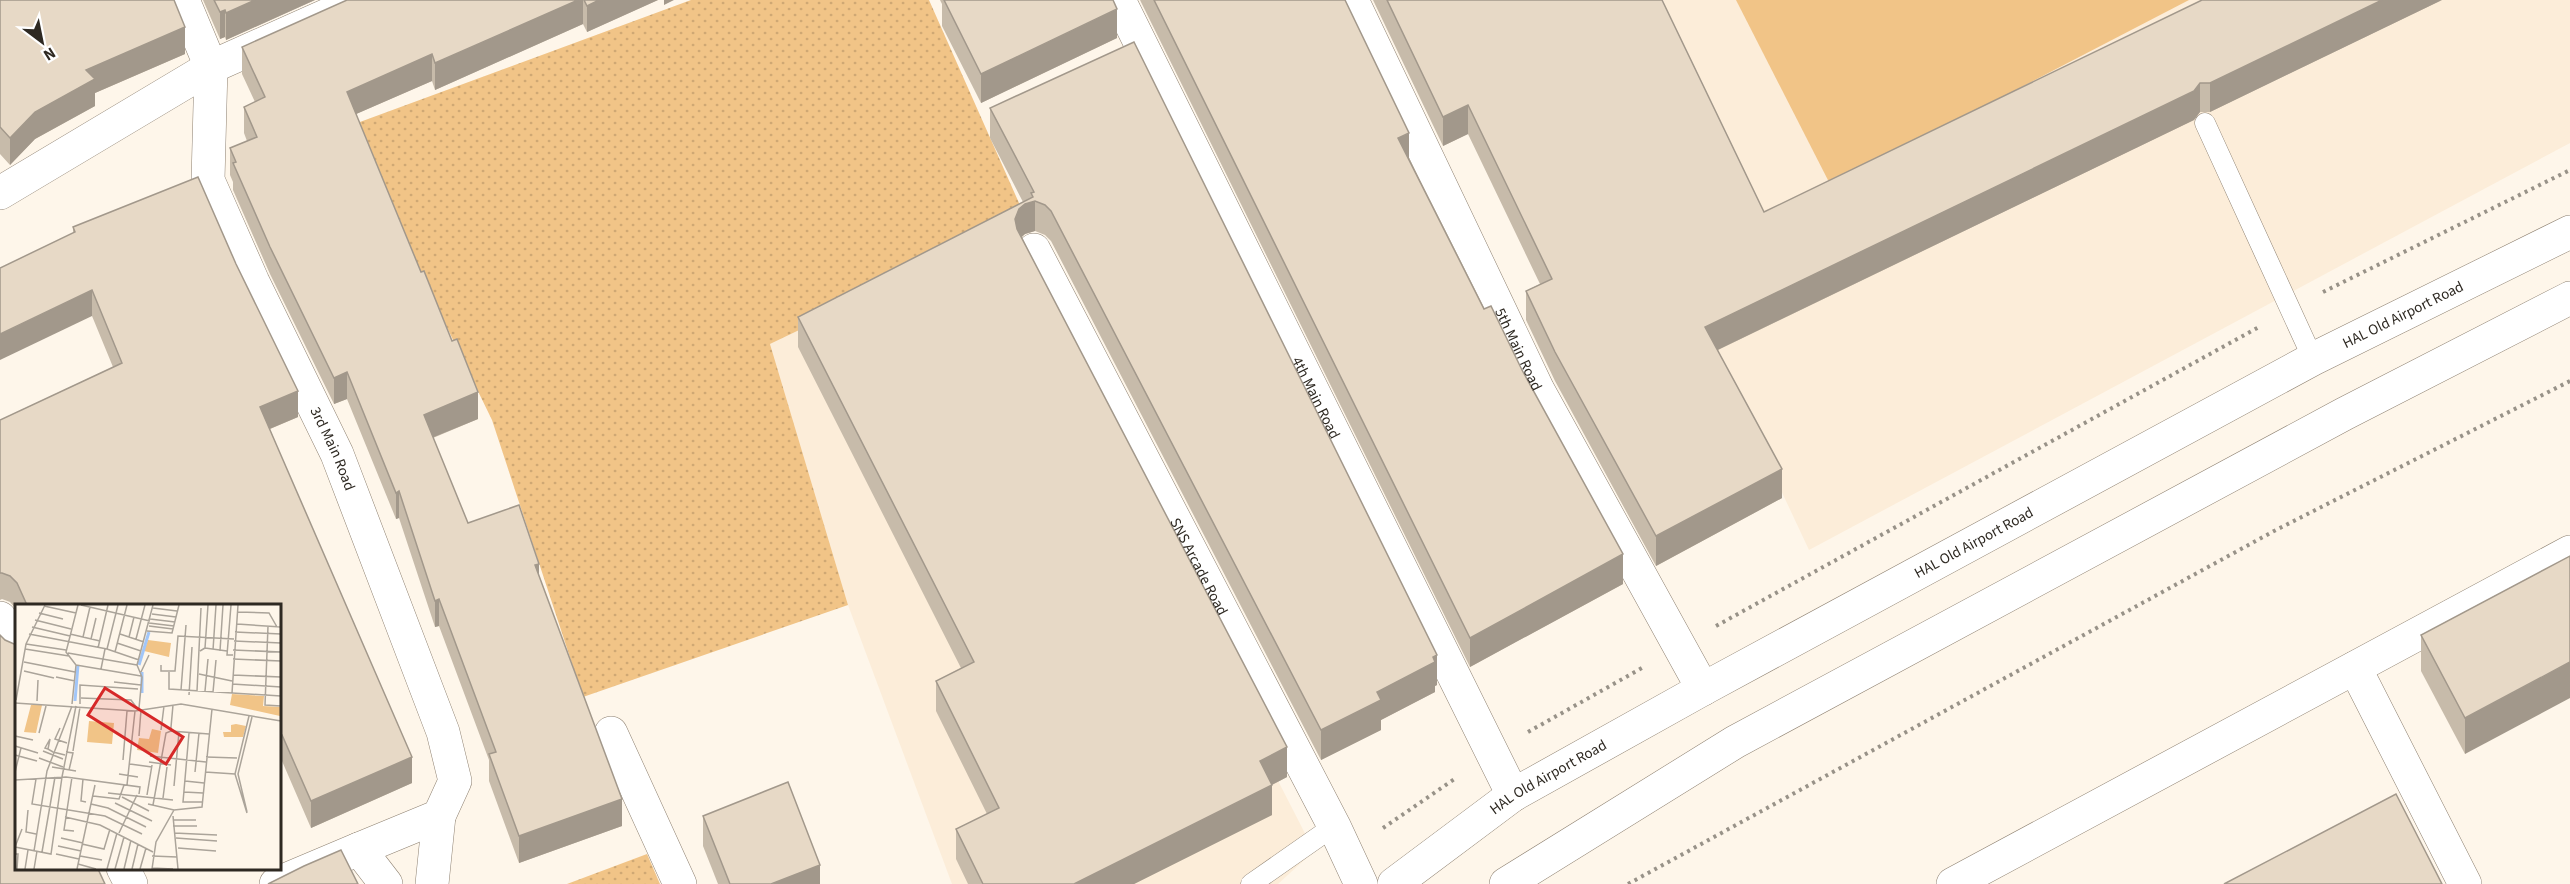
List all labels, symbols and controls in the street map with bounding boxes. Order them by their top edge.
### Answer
north arrow [12,12,72,72]
text: N [39,42,60,66]
street label: HAL Old Airport Road [2339,276,2467,354]
street label: 5th Main Road [1489,305,1547,394]
street label: 4th Main Road [1286,353,1345,443]
street label: 3rd Main Road [305,404,360,494]
street label: HAL Old Airport Road [1911,502,2037,584]
street label: SNS Arcade Road [1164,514,1233,619]
inset map [15,604,280,869]
street label: HAL Old Airport Road [1486,735,1611,820]

